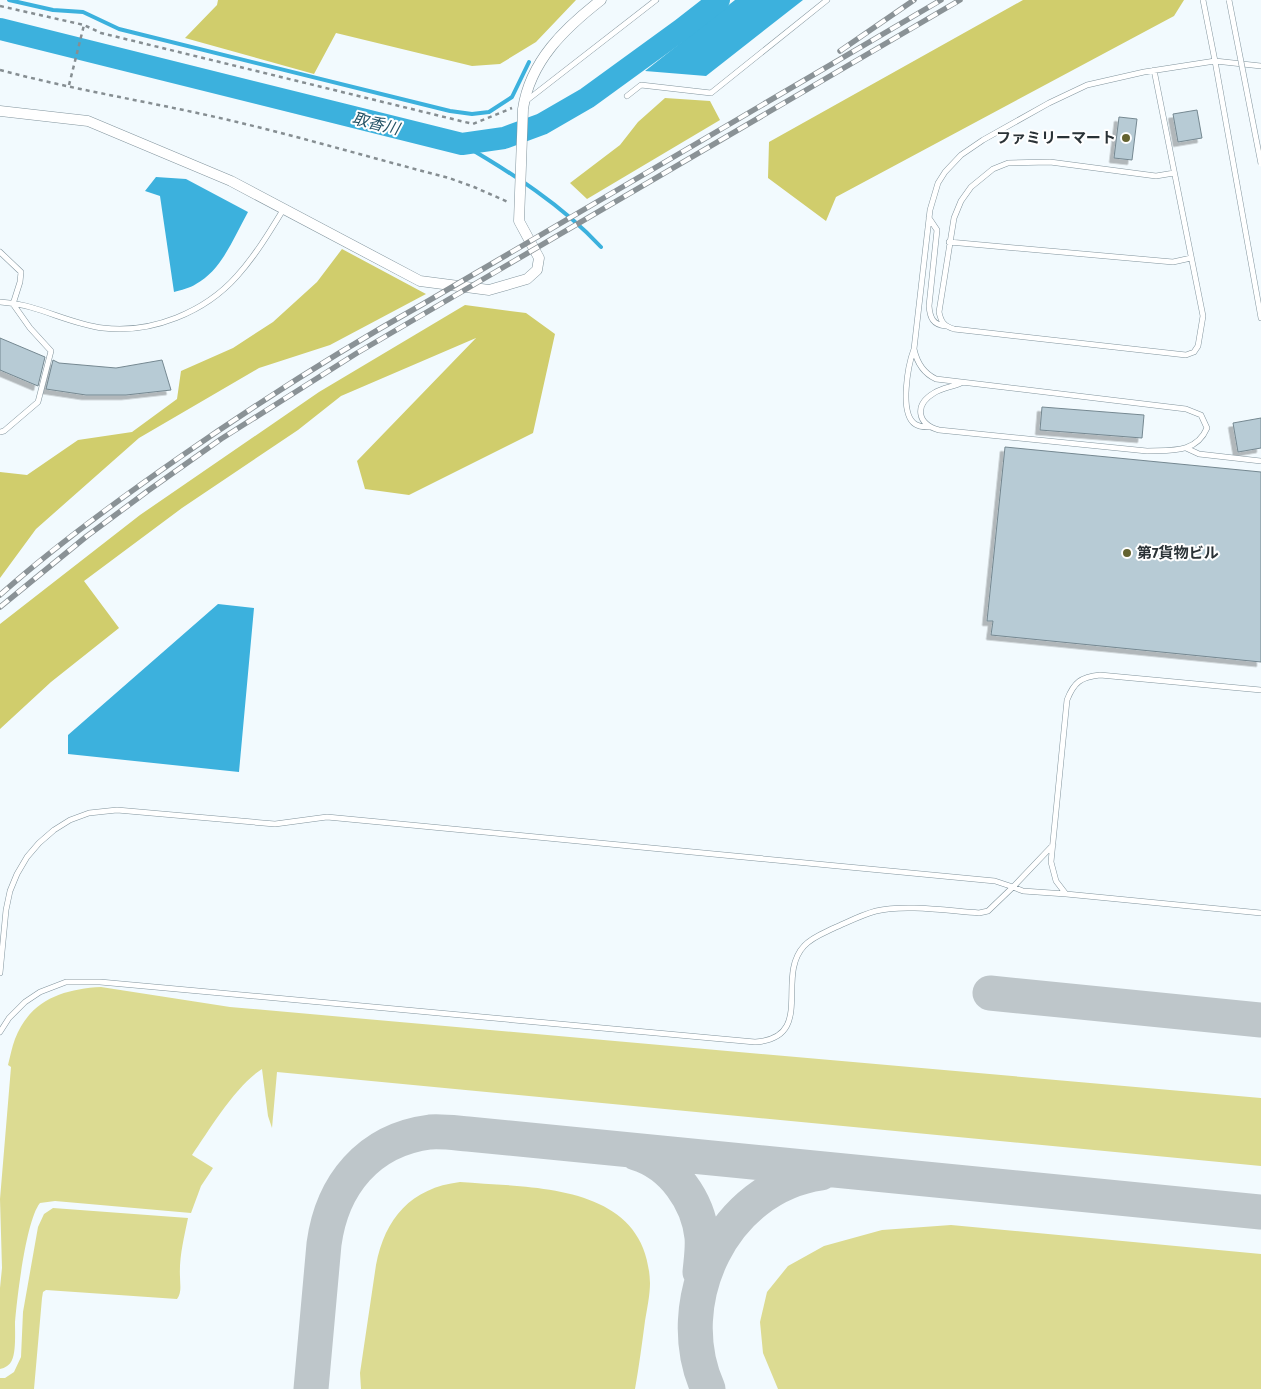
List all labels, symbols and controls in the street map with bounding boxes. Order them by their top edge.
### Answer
water label: 取香川 [350,108,403,139]
place label: ファミリーマート [996,129,1116,147]
marker: ファミリーマート [1120,132,1132,144]
place label: 第7貨物ビル [1137,544,1218,562]
marker: 第7貨物ビル [1121,547,1133,559]

